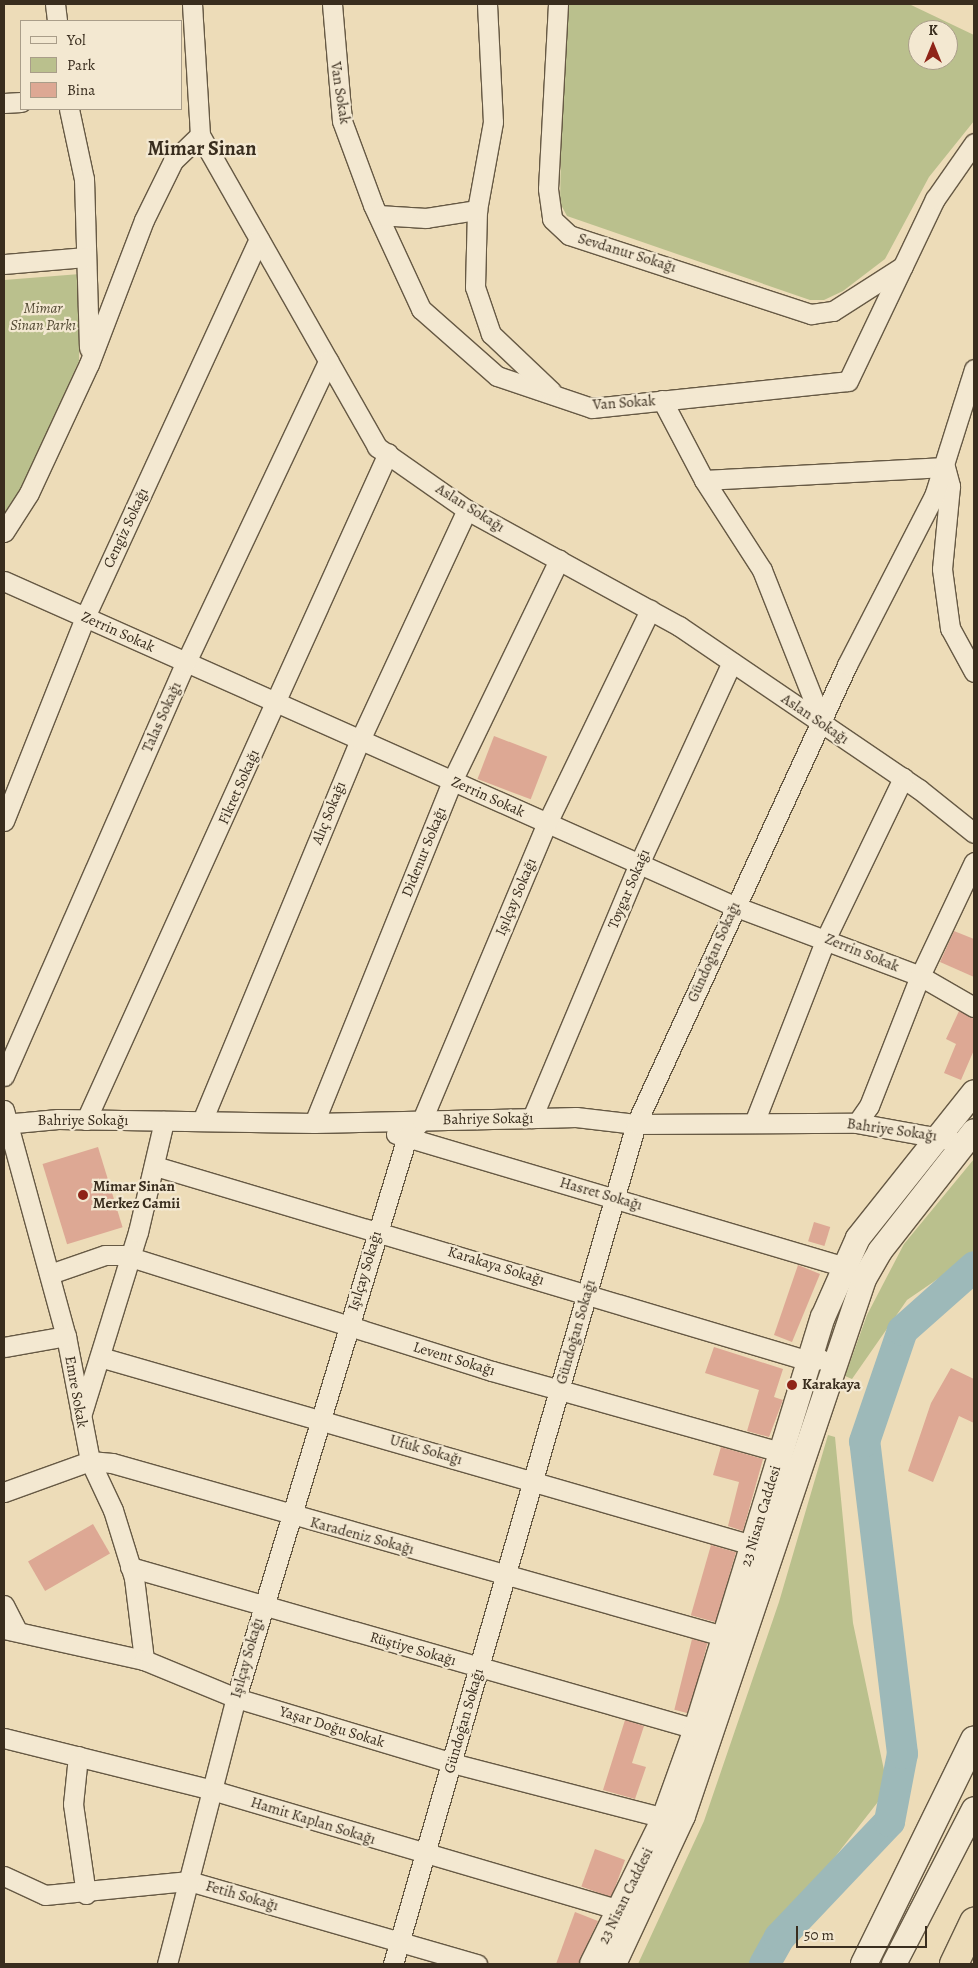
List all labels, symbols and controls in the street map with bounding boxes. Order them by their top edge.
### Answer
legend [20,20,182,110]
north arrow [908,20,958,70]
text: K [928,21,938,40]
text: Yol [67,30,86,50]
text: Park [67,55,95,75]
street label: Van Sokak [326,61,354,125]
text: Bina [67,80,95,100]
district label: Mimar Sinan [147,136,257,160]
street label: Sevdanur Sokağı [576,229,678,277]
park label: Mimar Sinan Parkı [10,299,76,334]
street label: Van Sokak [592,392,656,414]
street label: Aslan Sokağı [432,480,508,536]
street label: Cengiz Sokağı [100,485,152,571]
street label: Zerrin Sokak [78,608,158,656]
street label: Talas Sokağı [139,679,185,755]
street label: Aslan Sokağı [778,690,852,748]
street label: Fikret Sokağı [214,747,264,827]
street label: Zerrin Sokak [448,773,528,821]
street label: Alıç Sokağı [308,779,350,847]
street label: Didenur Sokağı [398,804,450,900]
street label: Toygar Sokağı [604,846,654,932]
street label: Işılçay Sokağı [492,855,540,939]
street label: Gündoğan Sokağı [684,899,744,1005]
street label: Zerrin Sokak [822,930,902,976]
street label: Bahriye Sokağı [442,1109,534,1129]
street label: Bahriye Sokağı [37,1112,129,1130]
street label: Bahriye Sokağı [846,1115,938,1145]
street label: Hasret Sokağı [558,1174,644,1214]
place label: Mimar Sinan Merkez Camii [93,1177,180,1212]
marker: Mimar Sinan Merkez Camii [77,1189,89,1201]
street label: Işılçay Sokağı [344,1229,386,1313]
street label: Karakaya Sokağı [445,1243,547,1289]
street label: Gündoğan Sokağı [552,1278,600,1386]
street label: Levent Sokağı [411,1338,497,1380]
street label: Emre Sokak [61,1355,91,1429]
place label: Karakaya [802,1376,861,1394]
marker: Karakaya [786,1379,798,1391]
street label: Ufuk Sokağı [388,1431,464,1469]
street label: 23 Nisan Caddesi [737,1463,785,1569]
street label: Karadeniz Sokağı [308,1513,416,1559]
street label: Işılçay Sokağı [227,1616,267,1700]
street label: Rüştiye Sokağı [368,1628,458,1670]
street label: Gündoğan Sokağı [440,1667,488,1775]
street label: Yaşar Doğu Sokak [277,1702,387,1752]
street label: Hamit Kaplan Sokağı [248,1793,378,1849]
street label: 23 Nisan Caddesi [595,1845,657,1947]
street label: Fetih Sokağı [204,1877,280,1915]
scale bar [798,1916,929,1948]
text: 50 m [804,1925,834,1945]

